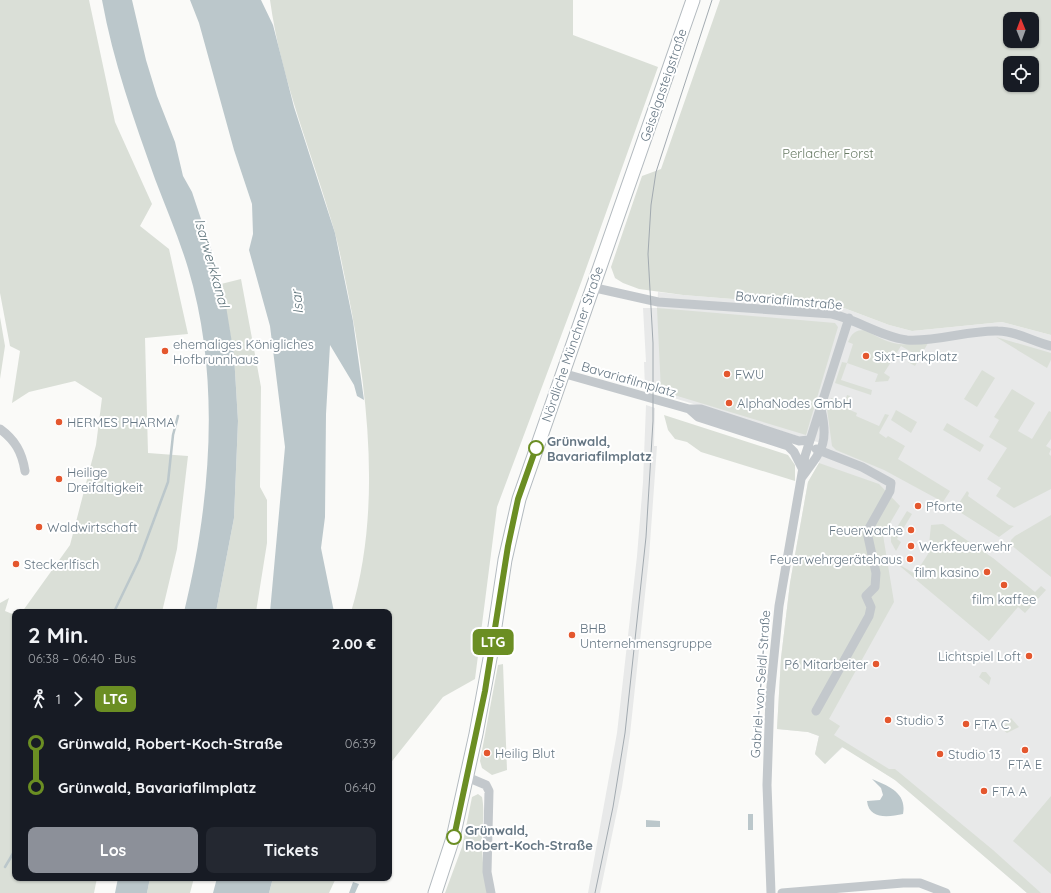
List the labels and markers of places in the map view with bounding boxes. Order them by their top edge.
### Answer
place label: ehemaliges Königliches Hofbrunnhaus [173,336,314,367]
marker: ehemaliges Königliches Hofbrunnhaus [160,346,170,356]
place label: Sixt-Parkplatz [874,348,957,364]
marker: Sixt-Parkplatz [861,351,871,361]
place label: FWU [735,366,764,382]
marker: FWU [722,369,732,379]
place label: AlphaNodes GmbH [737,395,852,411]
marker: AlphaNodes GmbH [724,398,734,408]
place label: HERMES PHARMA [67,414,175,430]
marker: HERMES PHARMA [54,417,64,427]
place label: Grünwald, Bavariafilmplatz [547,433,652,464]
marker: Grünwald, Bavariafilmplatz [528,440,544,456]
place label: Heilige Dreifaltigkeit [67,464,143,495]
marker: Heilige Dreifaltigkeit [54,474,64,484]
place label: Pforte [926,498,963,514]
marker: Pforte [913,501,923,511]
place label: Waldwirtschaft [47,519,138,535]
marker: Waldwirtschaft [34,522,44,532]
place label: Feuerwache [829,522,903,538]
marker: Feuerwache [906,525,916,535]
place label: Werkfeuerwehr [919,538,1012,554]
marker: Werkfeuerwehr [906,541,916,551]
place label: Feuerwehrgerätehaus [770,551,902,567]
marker: Feuerwehrgerätehaus [905,554,915,564]
place label: Steckerlfisch [24,556,99,572]
marker: Steckerlfisch [11,559,21,569]
place label: film kasino [914,564,979,580]
marker: film kasino [982,567,992,577]
marker: film kaffee [999,580,1009,590]
place label: film kaffee [972,591,1036,607]
place label: BHB Unternehmensgruppe [580,620,712,651]
marker: BHB Unternehmensgruppe [567,630,577,640]
place label: Lichtspiel Loft [938,648,1021,664]
marker: Lichtspiel Loft [1024,651,1034,661]
place label: P6 Mitarbeiter [784,656,868,672]
marker: P6 Mitarbeiter [871,659,881,669]
place label: Studio 3 [896,712,944,728]
marker: Studio 3 [883,715,893,725]
place label: FTA C [974,716,1010,732]
marker: FTA C [961,719,971,729]
place label: Heilig Blut [495,745,555,761]
marker: FTA E [1020,745,1030,755]
place label: Studio 13 [948,746,1001,762]
marker: Heilig Blut [482,748,492,758]
marker: Studio 13 [935,749,945,759]
place label: FTA E [1008,756,1042,772]
place label: FTA A [992,783,1028,799]
marker: FTA A [979,786,989,796]
place label: Grünwald, Robert-Koch-Straße [465,822,593,853]
marker: Grünwald, Robert-Koch-Straße [446,829,462,845]

